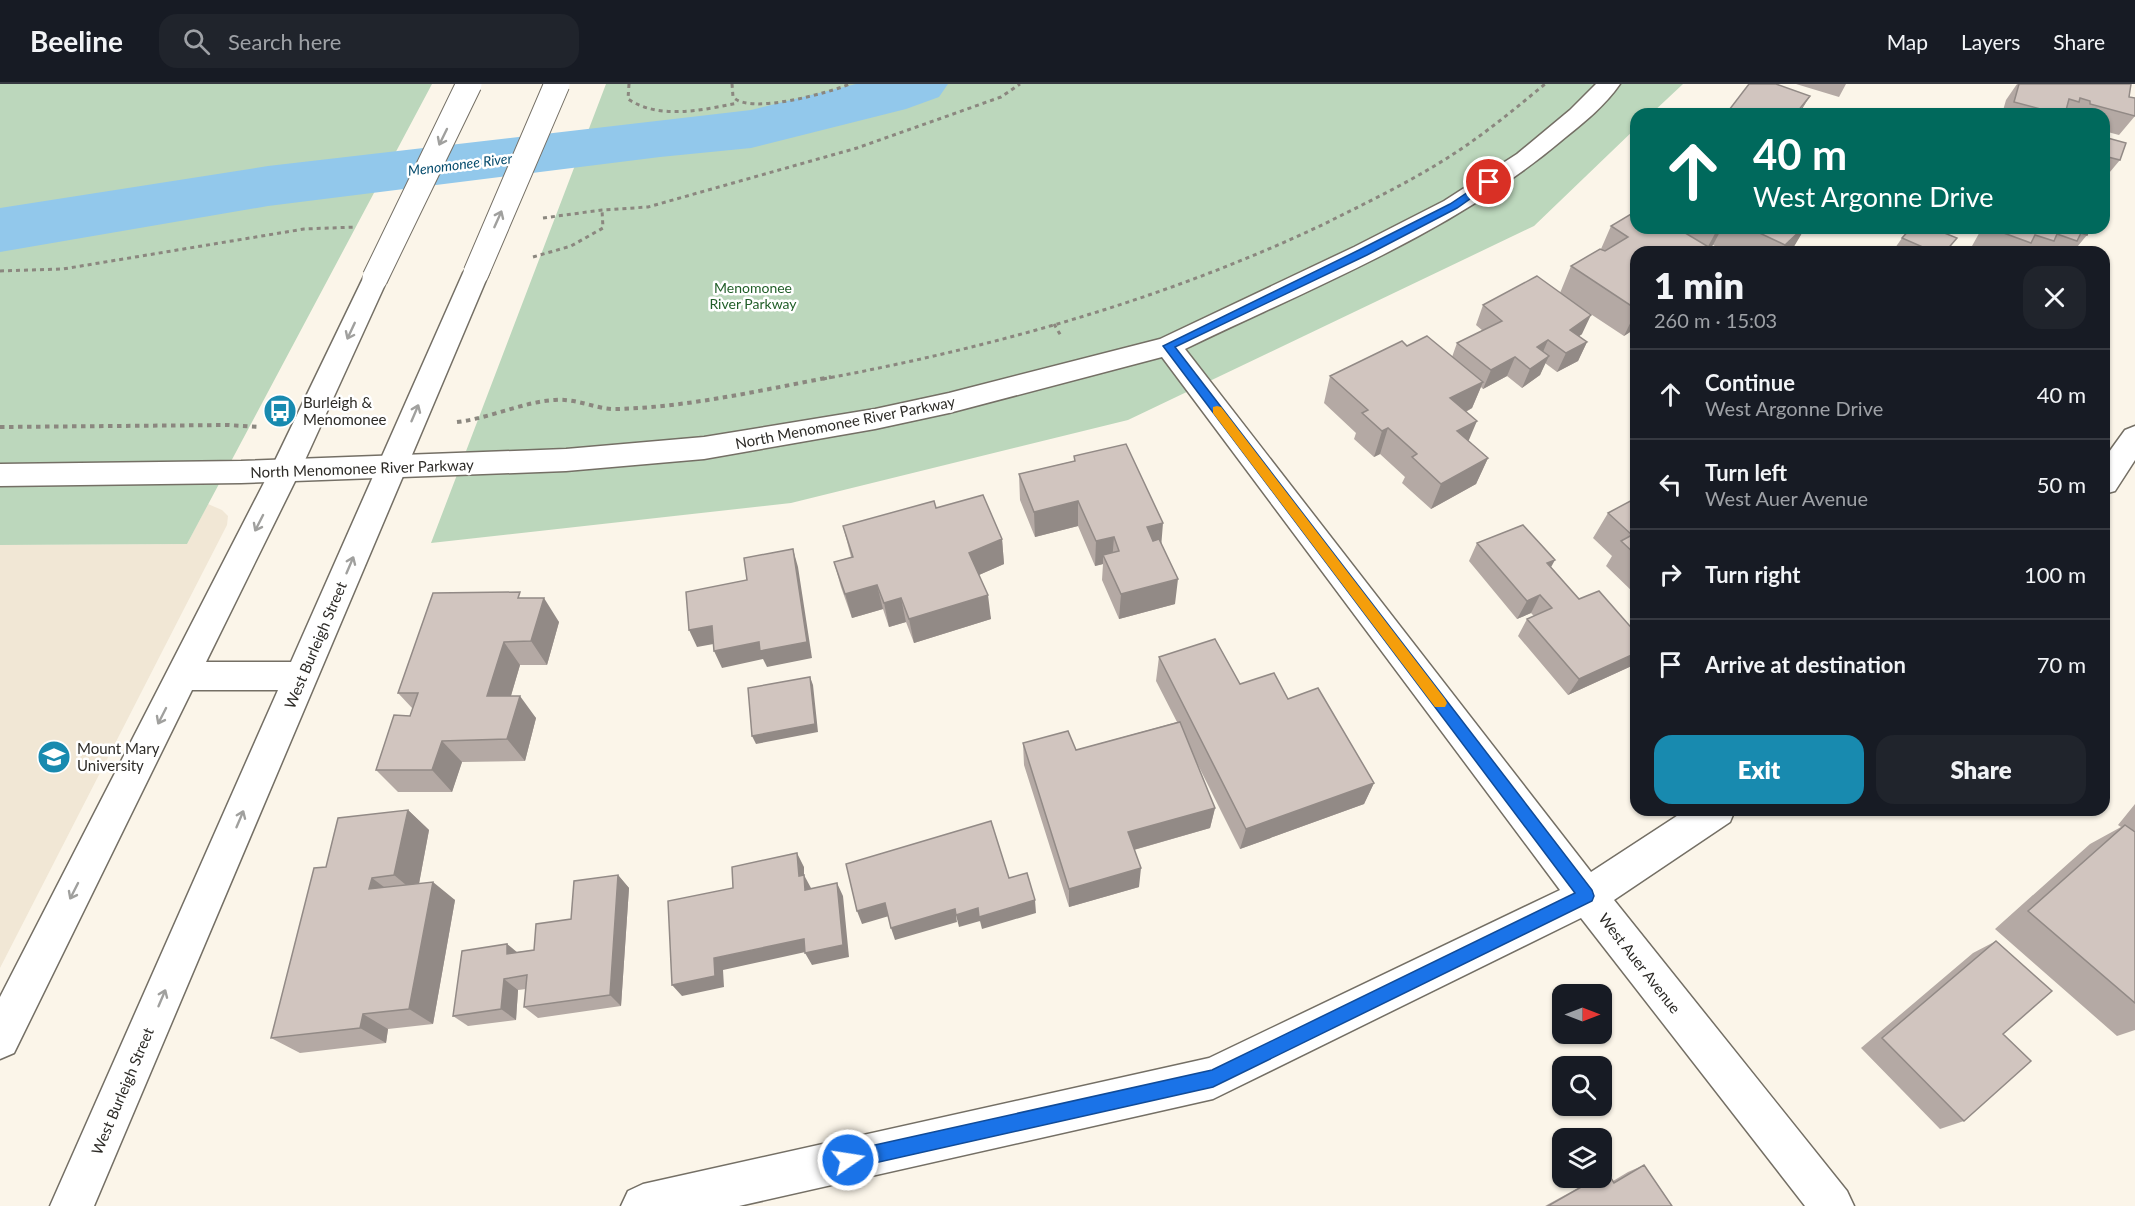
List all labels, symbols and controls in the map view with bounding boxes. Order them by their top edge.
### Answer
search box [159,14,579,68]
text: Beeline [30,24,123,58]
icon: search [180,25,213,58]
text: Search here [228,28,341,55]
text: Map [1887,29,1928,54]
text: Layers [1961,29,2020,54]
text: Share [2053,29,2105,54]
one-way arrow [437,127,449,145]
text: 40 m [1753,129,1847,179]
icon: ahead [1654,132,1732,210]
water label: Menomonee River [407,149,513,179]
pin [1463,156,1514,207]
icon: arrive [1472,165,1505,198]
text: West Argonne Drive [1753,180,1994,213]
one-way arrow [493,211,505,229]
text: 1 min [1654,263,1744,307]
button: close [2023,266,2086,329]
park label: Menomonee River Parkway [709,279,797,312]
text: 260 m · 15:03 [1654,308,1777,332]
one-way arrow [344,322,356,340]
text: Continue [1705,369,1795,396]
icon: ahead [1654,378,1687,411]
text: 40 m [2037,381,2086,408]
street label: North Menomonee River Parkway [734,392,957,452]
bus stop icon: Burleigh & Menomonee [262,393,298,429]
place label: Burleigh & Menomonee [303,393,387,428]
text: West Argonne Drive [1705,396,1883,420]
one-way arrow [410,405,421,423]
street label: North Menomonee River Parkway [250,455,474,481]
text: Turn left [1705,459,1787,486]
icon: left [1654,468,1687,501]
text: 50 m [2037,471,2086,498]
text: West Auer Avenue [1705,486,1868,510]
one-way arrow [253,514,264,532]
one-way arrow [344,556,356,574]
icon: right [1654,558,1687,591]
text: Turn right [1705,561,1800,588]
text: 100 m [2024,561,2086,588]
street label: West Burleigh Street [280,578,350,711]
icon: arrive [1654,648,1687,681]
text: Arrive at destination [1705,651,1906,678]
text: 70 m [2037,651,2086,678]
one-way arrow [156,707,167,725]
button: Exit [1654,735,1864,804]
button: Share [1876,735,2086,804]
school or university icon: Mount Mary University [36,739,72,775]
place label: Mount Mary University [77,739,160,774]
one-way arrow [235,811,246,829]
one-way arrow [68,881,80,899]
street label: West Auer Avenue [1595,909,1685,1017]
north arrow [1552,984,1612,1044]
map controls [1552,984,1612,1188]
one-way arrow [157,990,168,1008]
street label: West Burleigh Street [87,1024,157,1157]
button: search [1552,1056,1612,1116]
position arrow [816,1128,880,1192]
button: layers [1552,1128,1612,1188]

